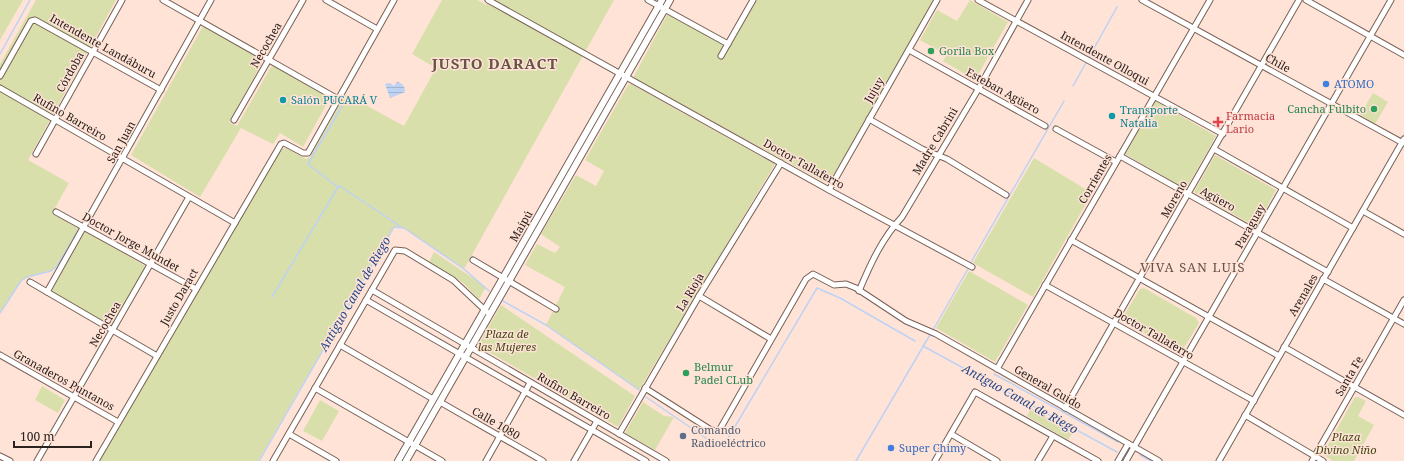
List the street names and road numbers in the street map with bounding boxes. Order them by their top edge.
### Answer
street label: Intendente Landáburu [47,10,159,81]
street label: Necochea [246,19,285,70]
street label: Intendente Olloqui [1058,27,1153,88]
street label: Córdoba [52,49,87,95]
street label: Chile [1263,50,1294,76]
street label: Esteban Agüero [964,64,1043,117]
street label: Jujuy [860,73,887,106]
street label: Rufino Barreiro [31,89,110,144]
street label: Madre Cabrini [909,104,961,177]
street label: San Juan [103,118,138,166]
street label: Doctor Tallaferro [761,135,847,192]
street label: Corrientes [1074,151,1115,206]
street label: Moreno [1157,177,1190,220]
street label: Agüero [1198,183,1238,214]
street label: Paraguay [1231,200,1269,251]
street label: Maipú [506,207,536,244]
street label: Doctor Jorge Mundet [80,209,183,275]
street label: Justo Daract [156,265,201,329]
street label: La Rioja [672,270,707,314]
street label: Arenales [1284,271,1321,319]
street label: Necochea [85,298,124,349]
street label: Doctor Tallaferro [1111,304,1197,363]
street label: Granaderos Puntanos [11,345,118,414]
street label: Santa Fe [1331,353,1366,399]
street label: General Guido [1012,361,1085,412]
street label: Rufino Barreiro [535,368,614,423]
street label: Calle 1080 [470,403,523,442]

